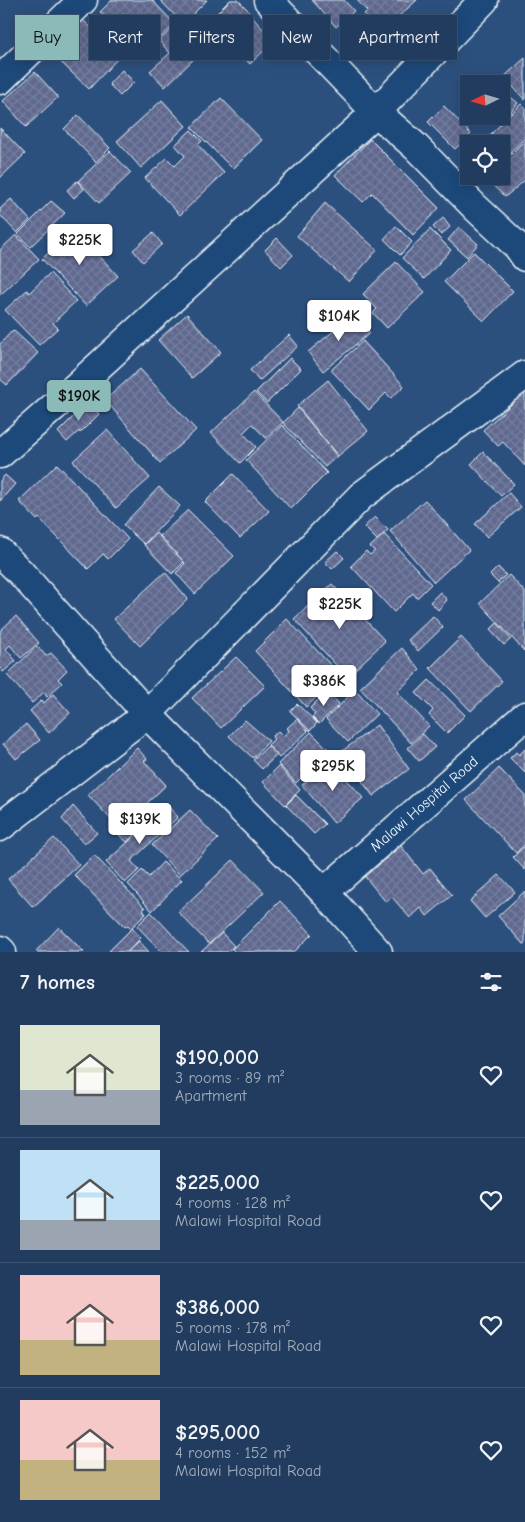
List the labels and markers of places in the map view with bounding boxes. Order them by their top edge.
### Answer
pin: $225K [45,224,115,266]
pin: $104K [304,300,374,342]
pin: $190K [44,380,114,422]
pin: $225K [305,588,375,630]
pin: $386K [289,664,359,707]
pin: $295K [298,750,368,792]
pin: $139K [105,802,175,845]

